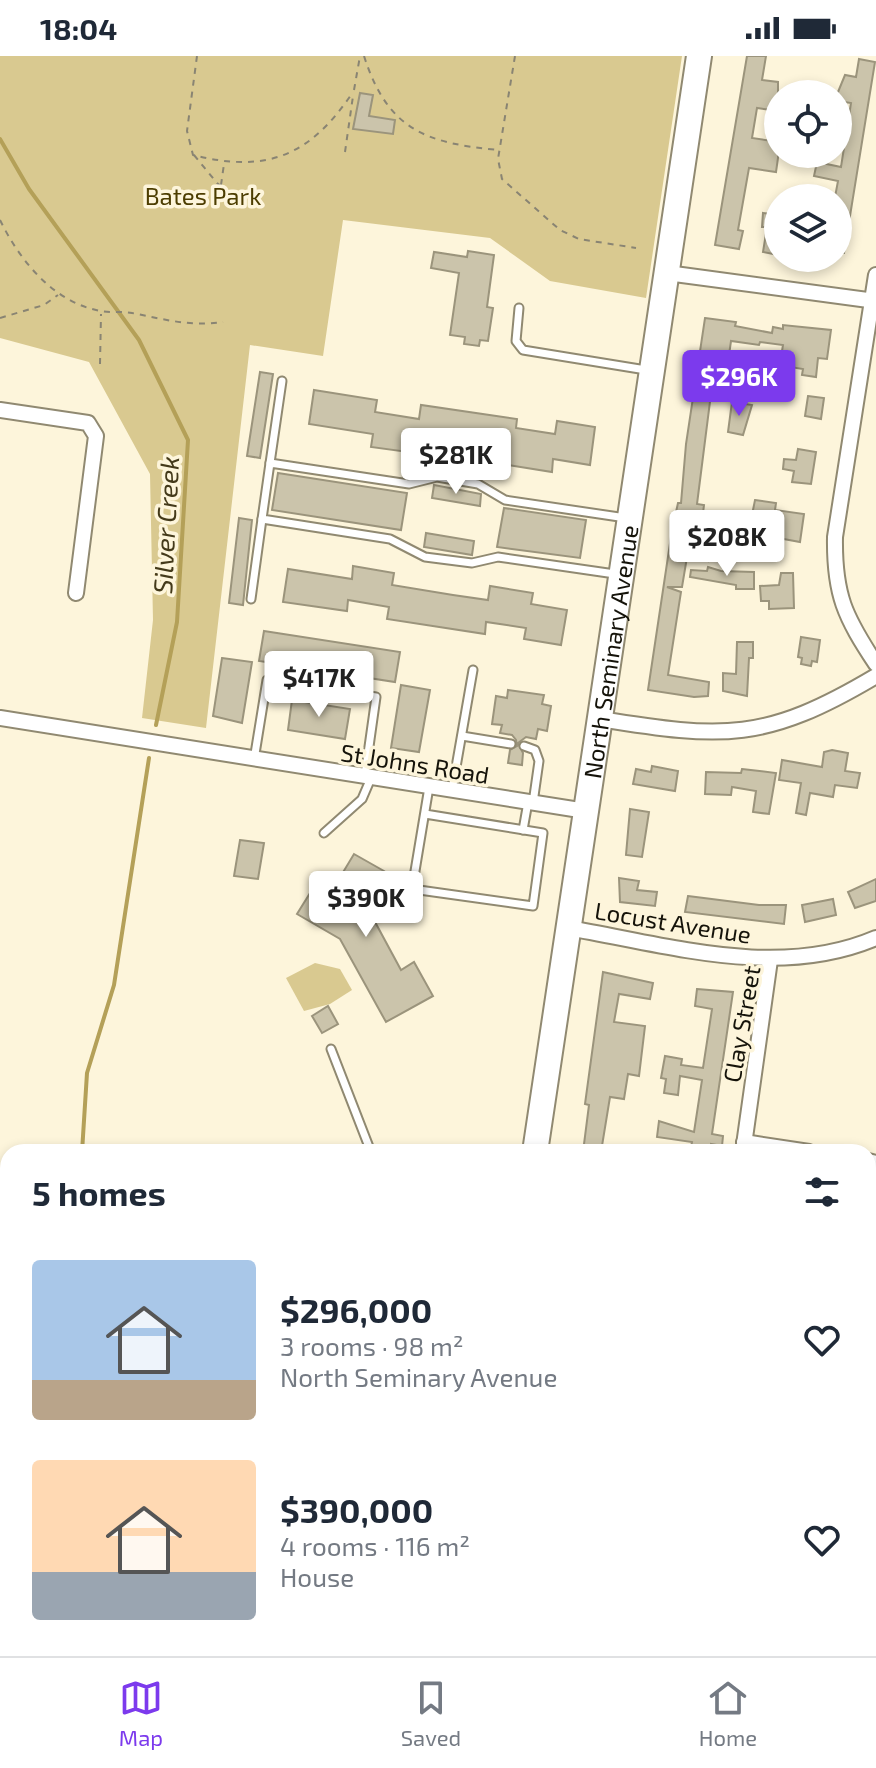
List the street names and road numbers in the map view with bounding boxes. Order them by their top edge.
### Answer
street label: North Seminary Avenue [577,523,643,780]
street label: St Johns Road [339,737,491,789]
street label: Locust Avenue [593,895,753,949]
street label: Clay Street [716,963,766,1085]

